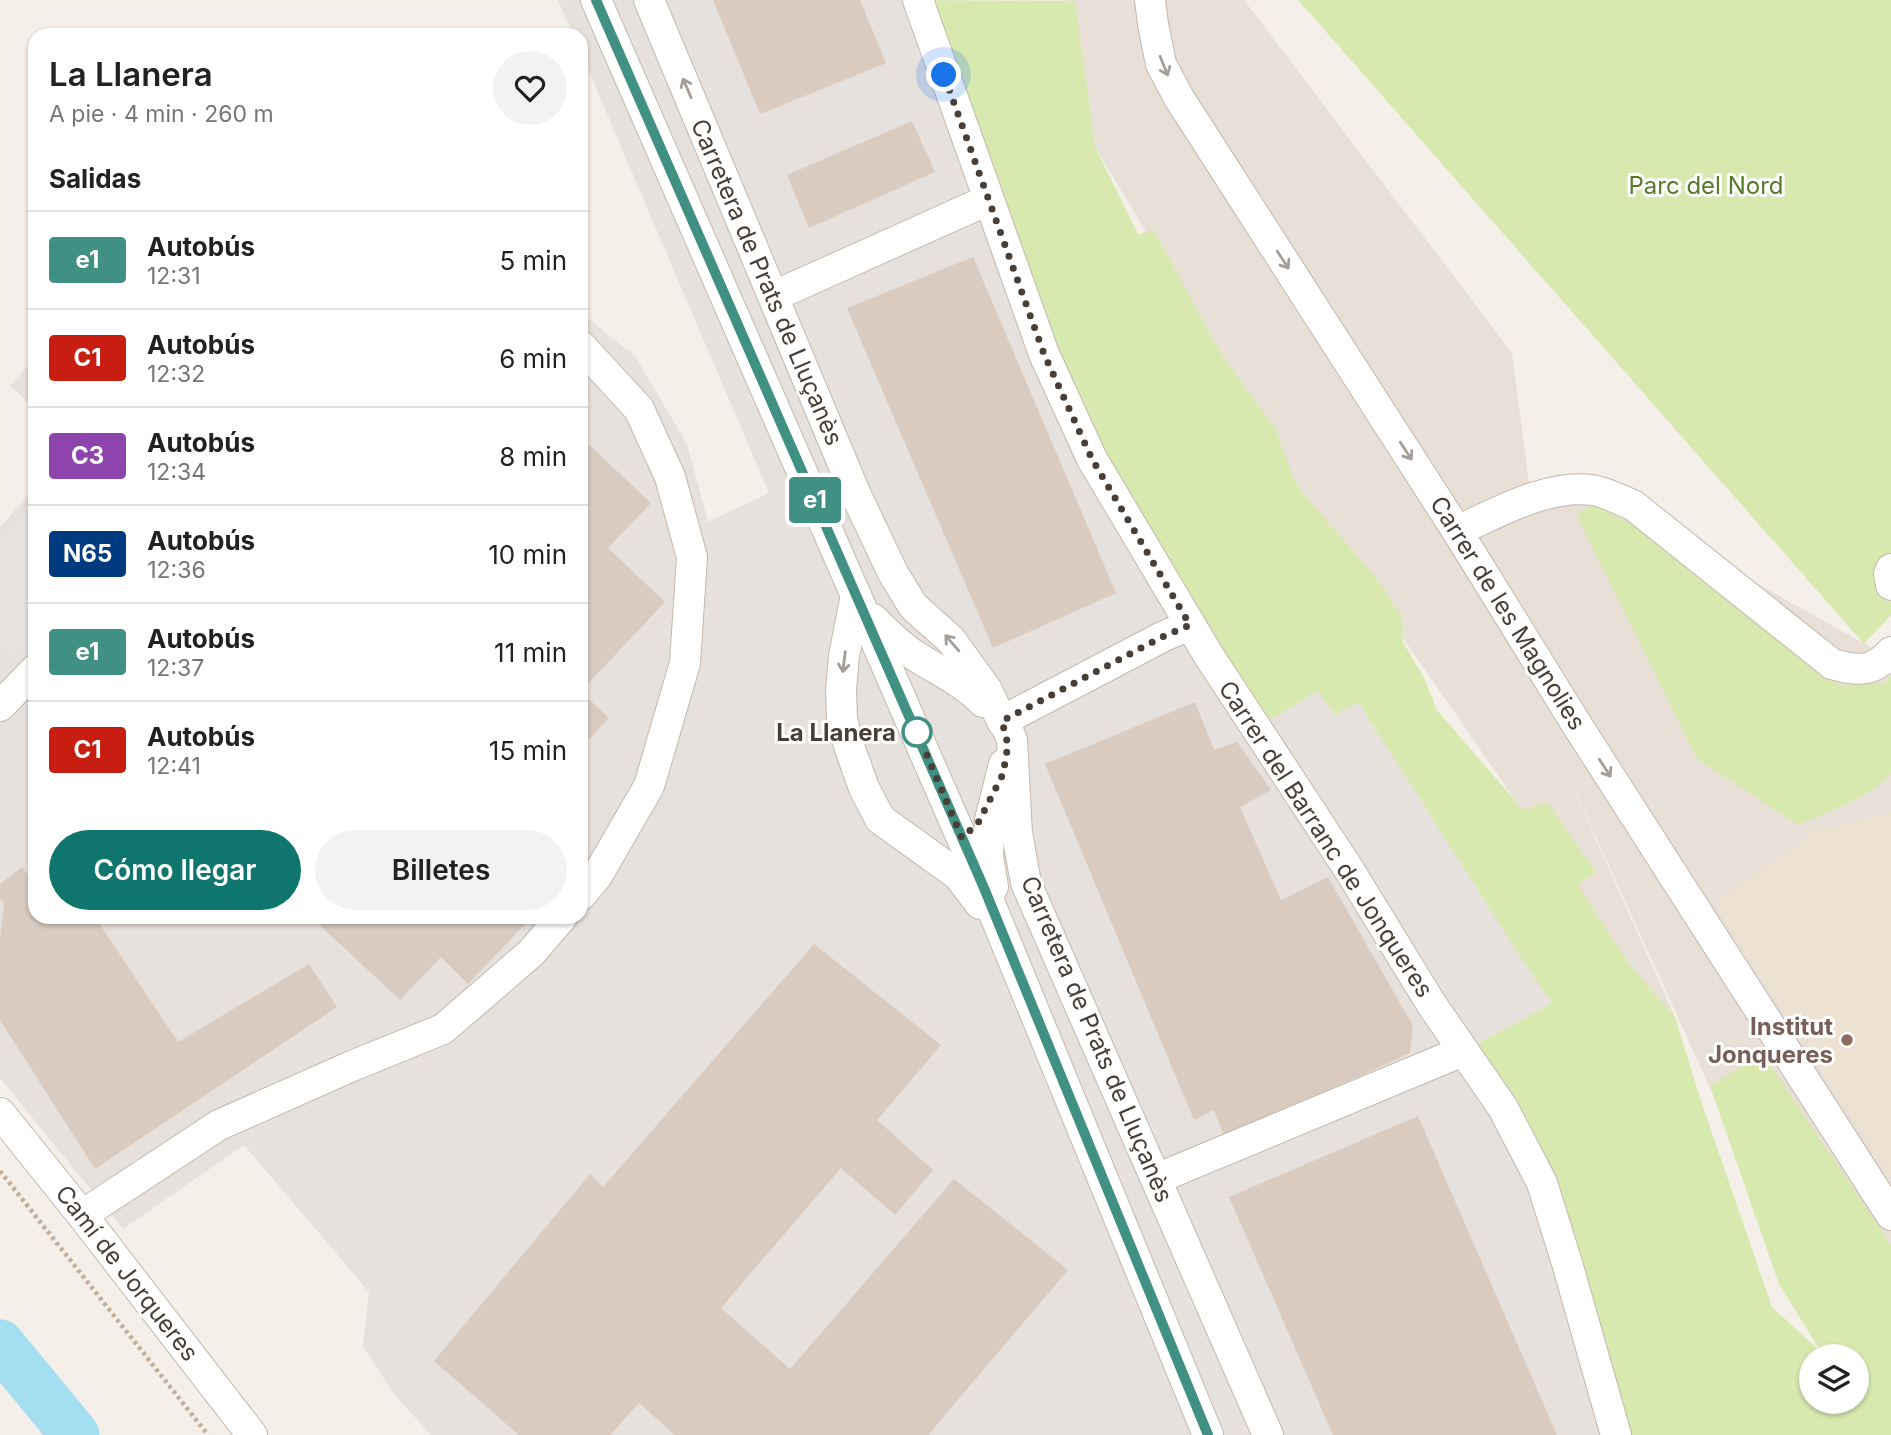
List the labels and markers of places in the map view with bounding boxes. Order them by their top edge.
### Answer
marker: La Llanera [902,717,932,747]
place label: La Llanera [776,718,896,747]
place label: Institut Jonqueres [1708,1012,1833,1069]
marker: Institut Jonqueres [1839,1032,1855,1048]

